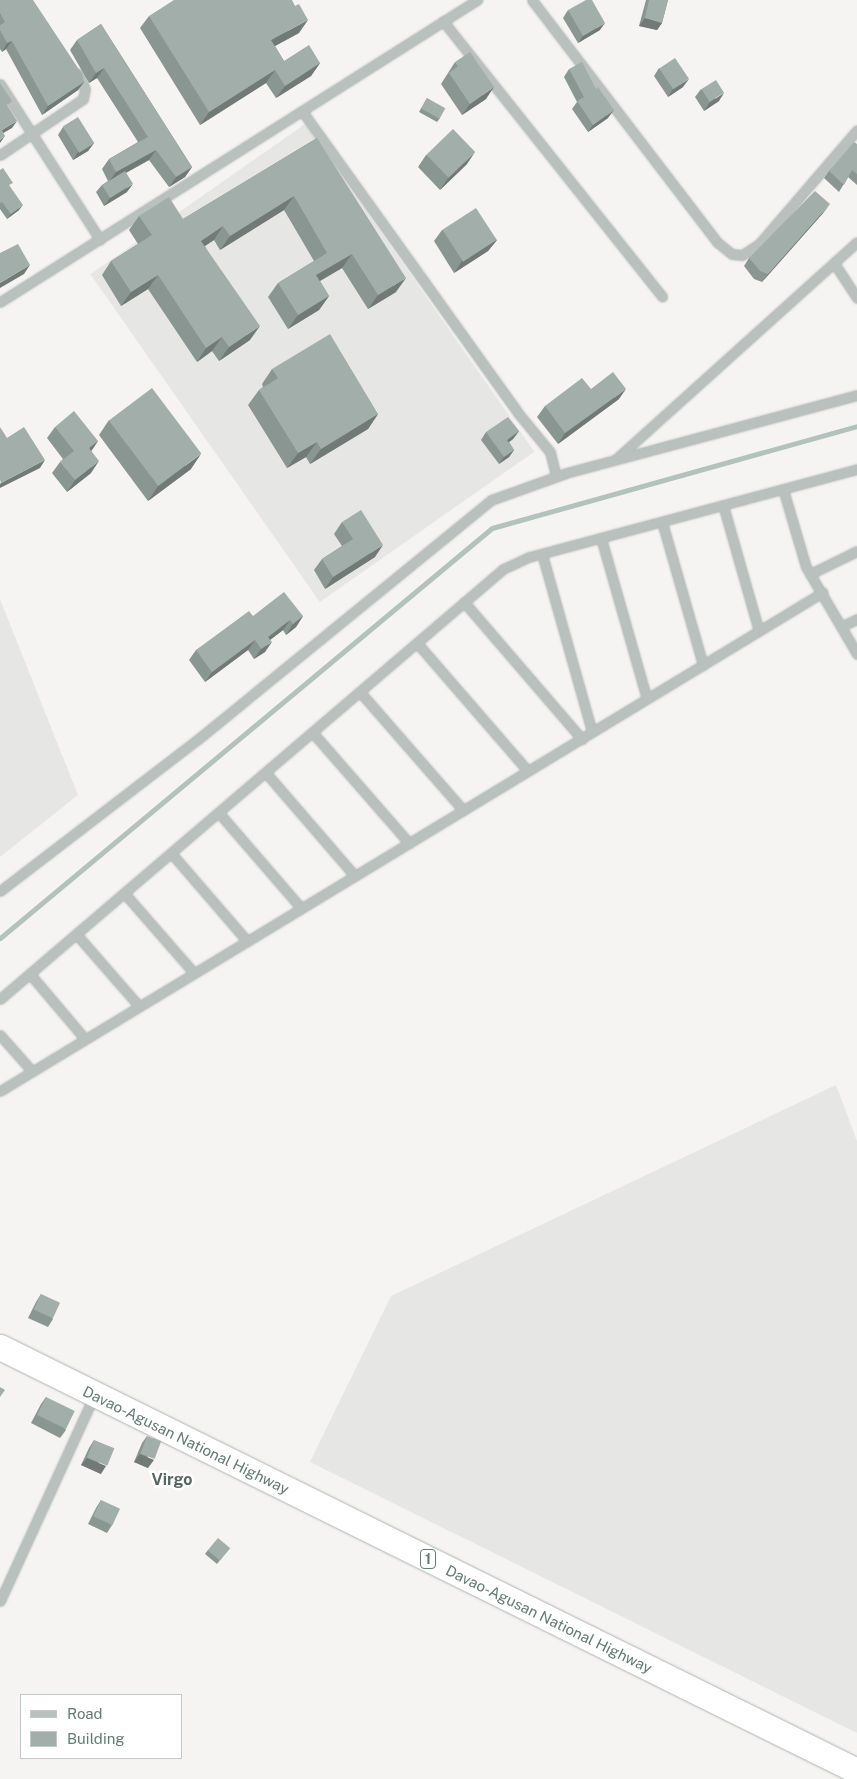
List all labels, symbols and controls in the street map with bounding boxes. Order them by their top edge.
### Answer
street label: Davao-Agusan National Highway [80,1382,292,1498]
district label: Virgo [151,1470,193,1490]
road number: 1 [419,1548,437,1570]
street label: Davao-Agusan National Highway [443,1561,655,1677]
legend [20,1694,182,1759]
text: Road [67,1705,103,1722]
text: Building [67,1730,125,1747]

